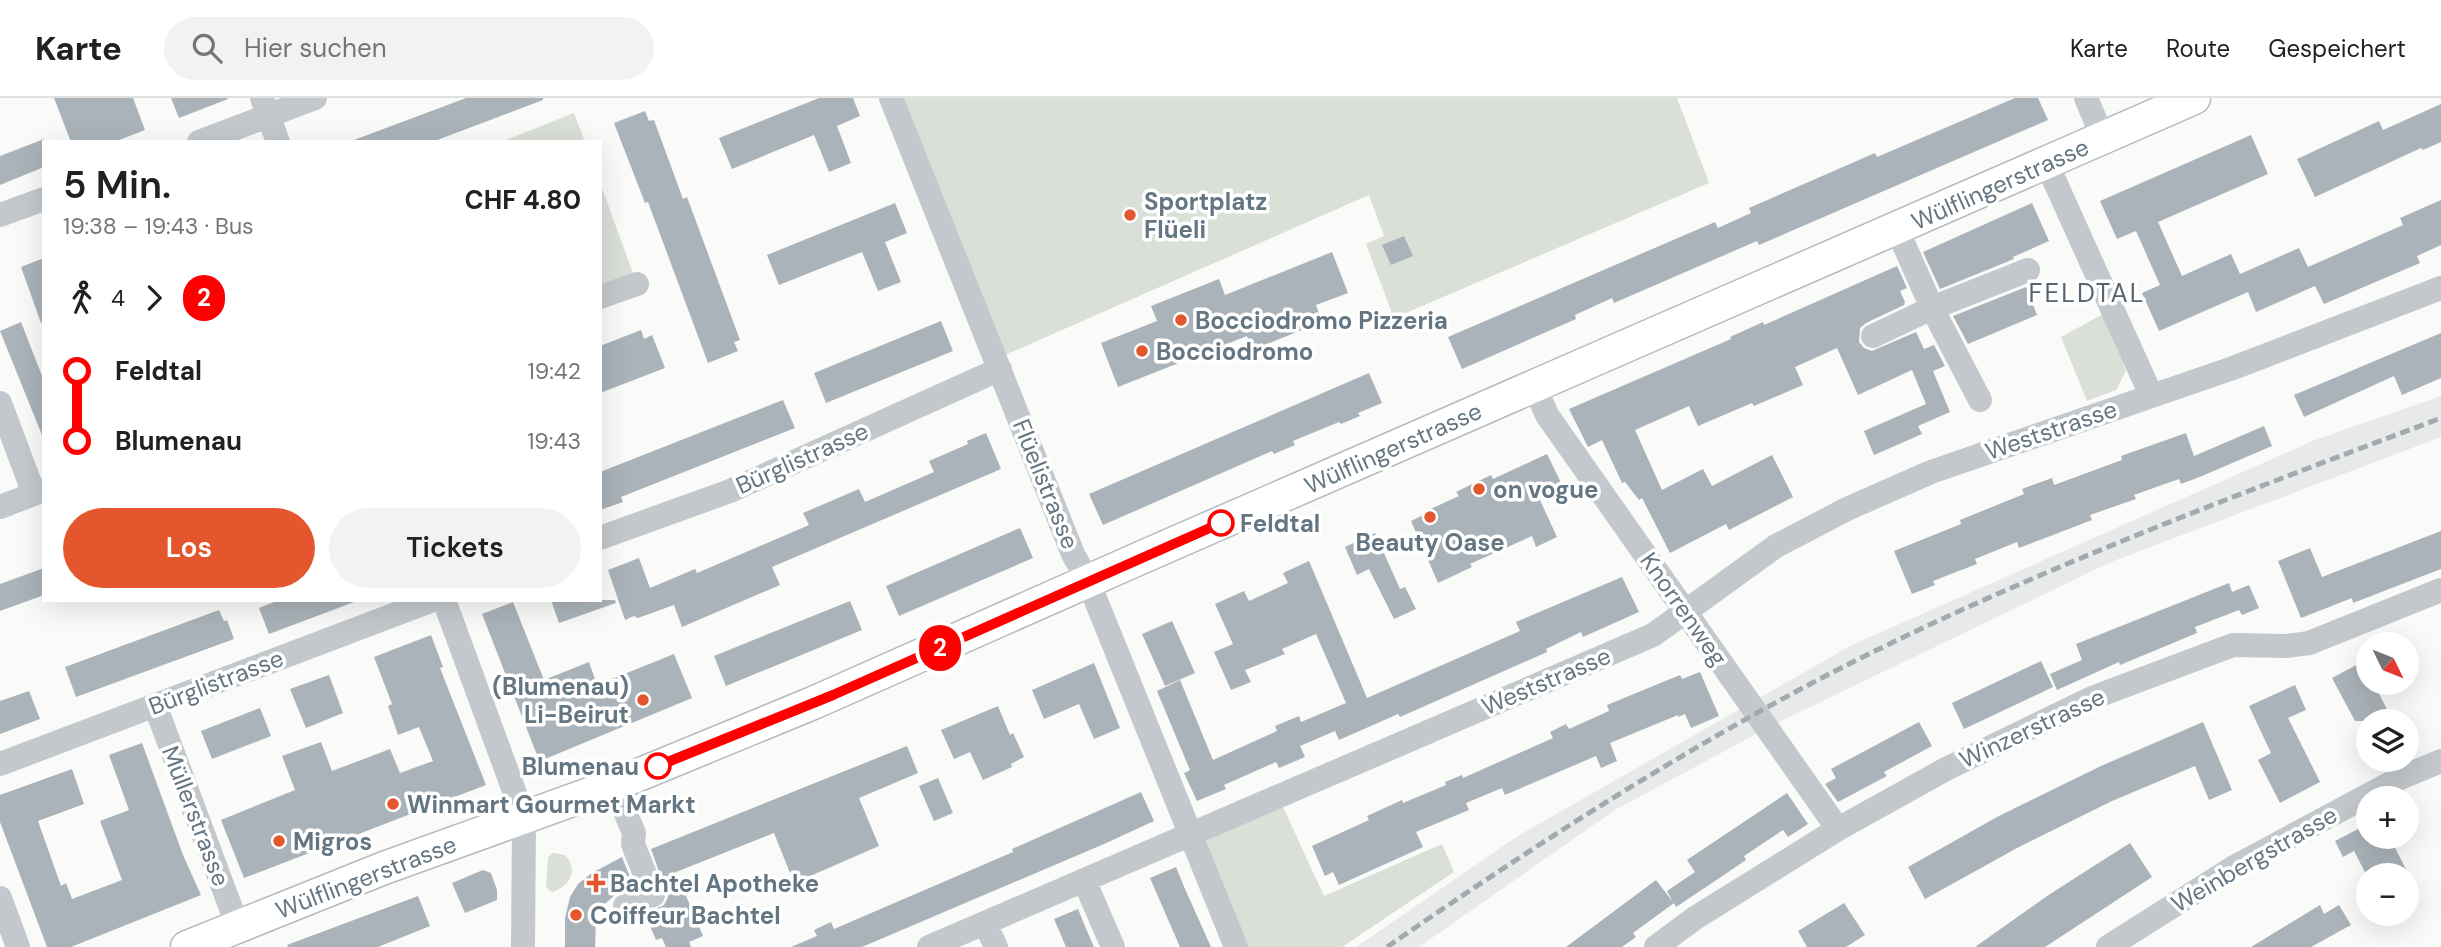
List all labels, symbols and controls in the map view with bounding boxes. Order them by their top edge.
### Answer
search box [164,17,654,80]
text: Karte [35,27,122,70]
icon: search [188,29,226,67]
text: Hier suchen [244,31,387,65]
text: Karte [2070,33,2128,64]
text: Route [2166,33,2230,64]
text: Gespeichert [2268,33,2406,64]
street label: Wülflingerstrasse [1906,131,2094,237]
text: 5 Min. [63,160,171,210]
text: CHF 4.80 [464,183,581,217]
place label: Sportplatz Flüeli [1144,186,1267,245]
marker: Sportplatz Flüeli [1122,207,1138,223]
text: 19:38 – 19:43 · Bus [63,211,254,241]
district label: FELDTAL [2029,276,2145,310]
icon: walk [63,279,101,317]
icon: forward [135,279,173,317]
text: 2 [197,282,211,313]
text: 4 [111,283,125,313]
place label: Bocciodromo Pizzeria [1195,305,1448,336]
marker: Bocciodromo Pizzeria [1173,312,1189,328]
place label: Bocciodromo [1156,336,1314,367]
marker: Bocciodromo [1134,343,1150,359]
text: Feldtal [115,354,202,388]
text: 19:42 [528,356,581,386]
street label: Weststrasse [1981,393,2121,467]
street label: Wülflingerstrasse [1299,395,1487,501]
street label: Bürglistrasse [731,415,873,501]
street label: Flüelistrasse [1006,415,1086,553]
text: Blumenau [115,424,242,458]
text: 19:43 [527,426,581,456]
place label: on vogue [1493,474,1599,505]
marker: on vogue [1471,481,1487,497]
button: Los [63,508,315,588]
button: Tickets [329,508,581,588]
place label: Feldtal [1240,508,1320,539]
marker: Beauty Oase [1422,509,1438,525]
marker: Feldtal [1208,510,1234,536]
place label: Beauty Oase [1355,527,1505,558]
street label: Knorrenweg [1634,546,1734,672]
line badge: 2 [917,625,963,671]
text: 2 [933,632,947,663]
north arrow [2356,632,2418,695]
map controls [2356,632,2419,926]
street label: Weststrasse [1477,640,1615,722]
street label: Bürglistrasse [144,642,288,722]
place label: (Blumenau) Li-Beirut [492,671,629,730]
street label: Winzerstrasse [1954,681,2110,775]
marker: (Blumenau) Li-Beirut [635,692,651,708]
button: layers [2356,709,2419,772]
street label: Müllerstrasse [155,741,237,891]
place label: Blumenau [522,751,639,782]
marker: Blumenau [645,753,671,779]
button: + [2356,786,2419,849]
place label: Winmart Gourmet Markt [407,789,696,820]
marker: Winmart Gourmet Markt [385,796,401,812]
street label: Weinbergstrasse [2166,799,2342,919]
place label: Migros [293,826,372,857]
street label: Wülflingerstrasse [271,828,461,926]
marker: Migros [271,833,287,849]
button: − [2356,863,2419,926]
place label: Bachtel Apotheke [610,868,819,899]
marker: Bachtel Apotheke [588,875,604,891]
place label: Coiffeur Bachtel [590,900,781,931]
marker: Coiffeur Bachtel [568,907,584,923]

